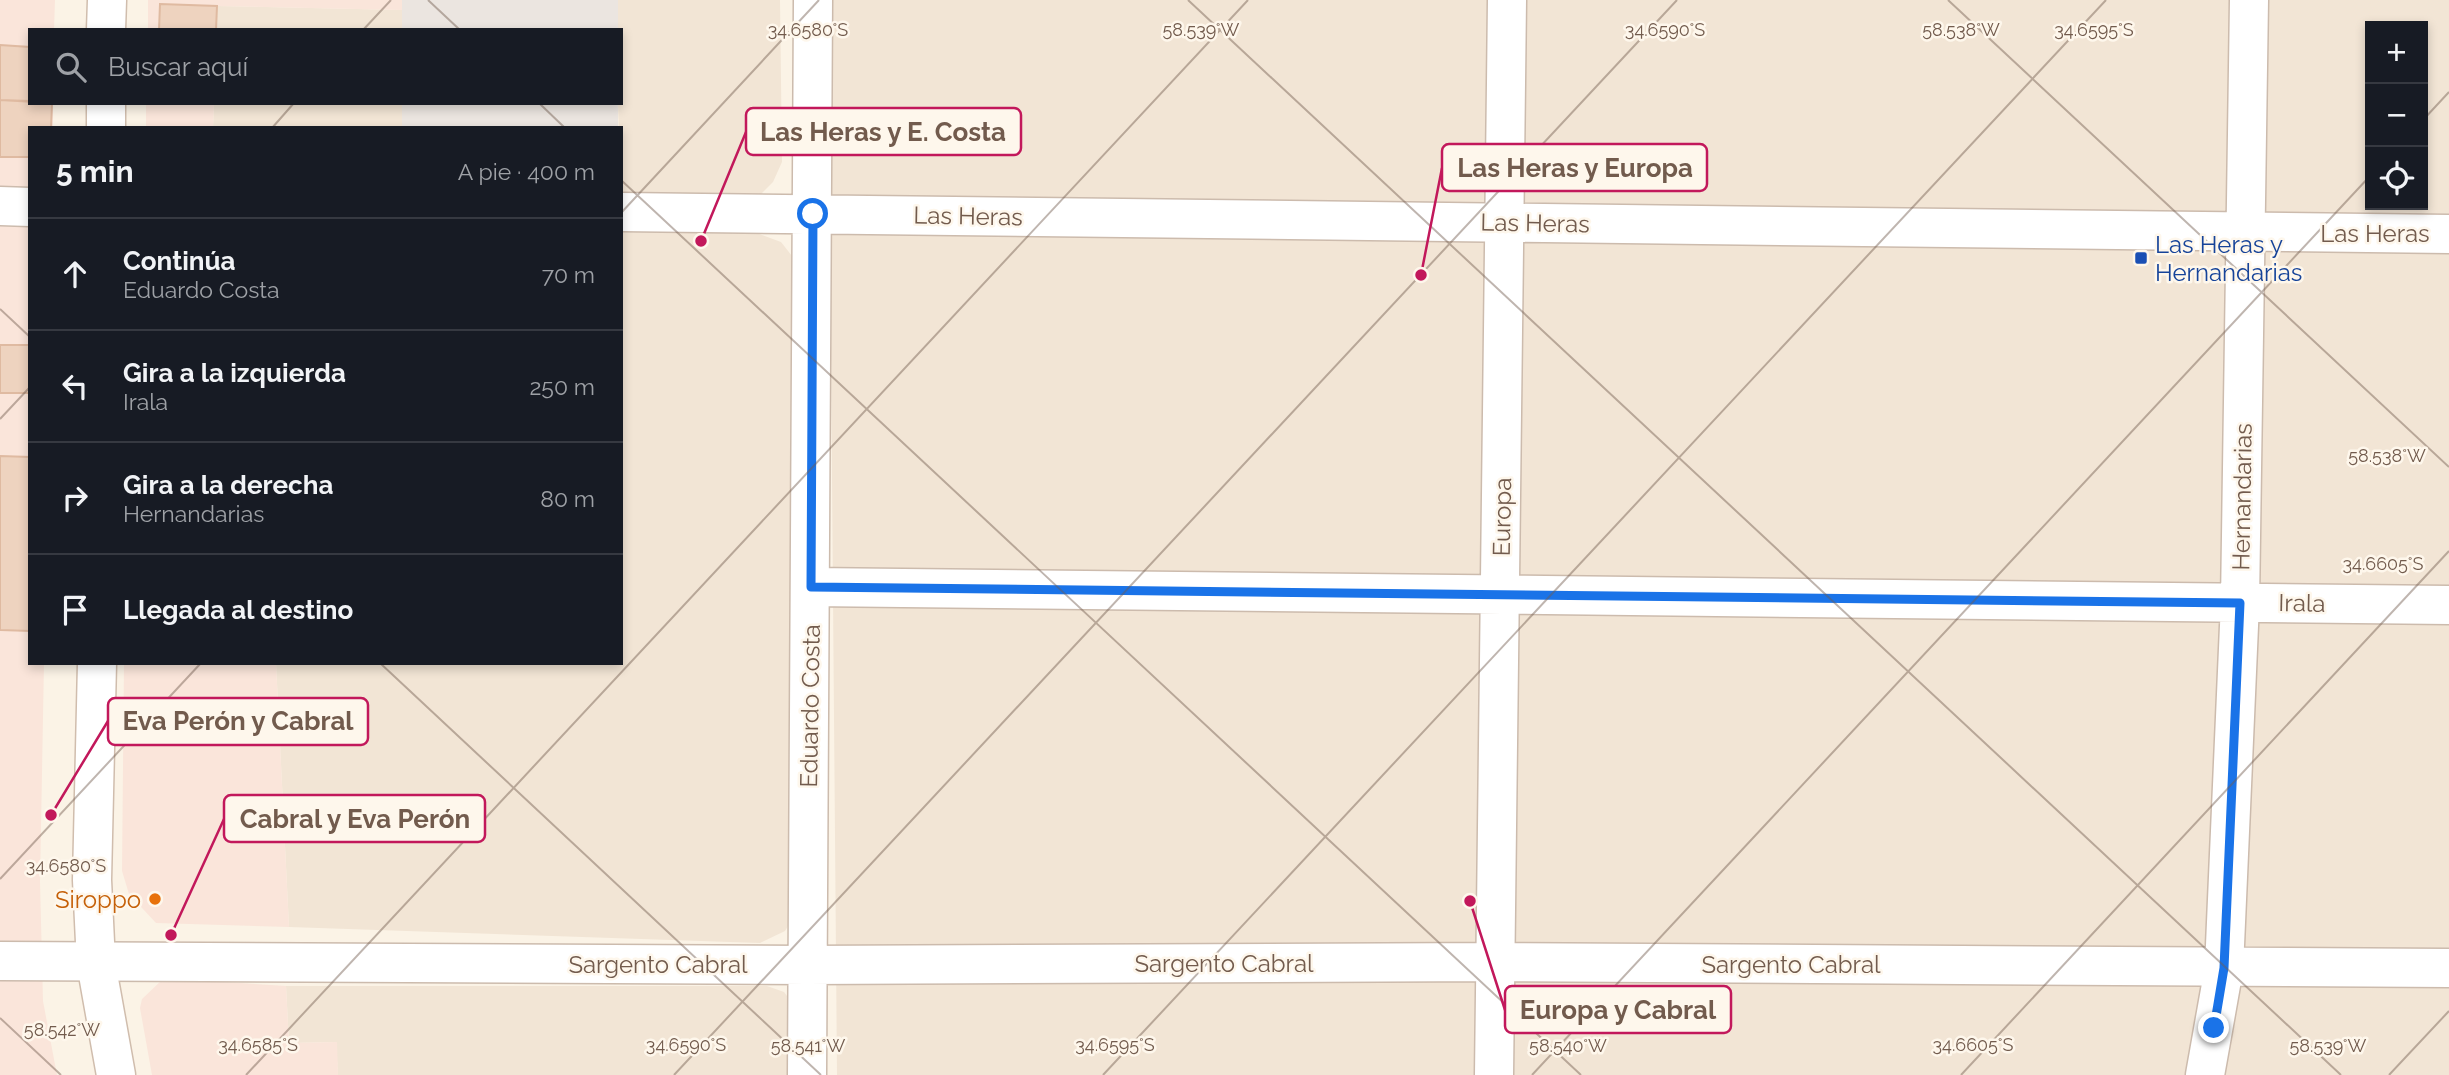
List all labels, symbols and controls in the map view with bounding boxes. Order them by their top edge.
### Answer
text: 34.6580°S [768,19,848,40]
text: 58.539°W [1163,19,1240,40]
text: 34.6590°S [1625,19,1705,40]
text: 58.538°W [1922,19,2000,40]
text: 34.6595°S [2054,19,2134,40]
map controls [2365,21,2428,210]
button: + [2365,21,2428,84]
search box [28,28,623,105]
icon: search [52,48,90,86]
text: Buscar aquí [108,52,248,82]
button: − [2365,84,2428,147]
callout: Las Heras y E. Costa [746,108,1021,155]
text: Las Heras y E. Costa [760,117,1006,147]
callout: Las Heras y Europa [1442,144,1707,191]
button: locate [2365,147,2428,210]
text: Las Heras y Europa [1457,153,1693,183]
text: 5 min [56,154,134,189]
text: A pie · 400 m [458,158,595,185]
route start [797,198,828,229]
street label: Las Heras [913,201,1023,231]
street label: Las Heras [1480,208,1590,238]
street label: Las Heras [2320,219,2430,248]
place label: Las Heras y Hernandarias [2155,230,2302,287]
text: Continúa [123,246,235,276]
marker: Las Heras y Hernandarias [2133,250,2149,266]
icon: ahead [56,255,94,293]
text: 70 m [542,261,595,288]
text: Eduardo Costa [123,276,280,303]
text: Gira a la izquierda [123,358,346,388]
icon: left [56,367,94,405]
text: 250 m [529,373,595,400]
text: Irala [123,388,168,415]
street label: Hernandarias [2226,423,2258,571]
text: 58.538°W [2348,445,2426,466]
text: Gira a la derecha [123,470,333,500]
street label: Europa [1487,477,1517,557]
icon: right [56,479,94,517]
text: 80 m [540,485,595,512]
text: Hernandarias [123,500,264,527]
text: 34.6605°S [2342,553,2424,574]
street label: Irala [2278,588,2326,618]
icon: arrive [56,591,94,629]
text: Llegada al destino [123,595,353,625]
street label: Eduardo Costa [794,624,826,788]
callout: Eva Perón y Cabral [108,698,368,745]
text: Eva Perón y Cabral [122,706,354,736]
callout: Cabral y Eva Perón [224,795,485,842]
text: Cabral y Eva Perón [240,804,470,834]
text: 34.6580°S [26,855,106,876]
place label: Siroppo [55,885,141,914]
marker: Siroppo [147,891,163,907]
street label: Sargento Cabral [1134,949,1314,978]
street label: Sargento Cabral [568,950,748,979]
street label: Sargento Cabral [1701,950,1881,979]
callout: Europa y Cabral [1505,986,1731,1033]
text: Europa y Cabral [1520,995,1717,1025]
route end [2198,1012,2229,1043]
text: 58.542°W [24,1019,100,1040]
text: 34.6585°S [218,1034,298,1055]
text: 34.6590°S [646,1034,726,1055]
text: 34.6595°S [1075,1034,1155,1055]
text: 34.6605°S [1932,1034,2014,1055]
text: 58.541°W [771,1035,845,1056]
text: 58.540°W [1529,1035,1607,1056]
text: 58.539°W [2290,1035,2367,1056]

